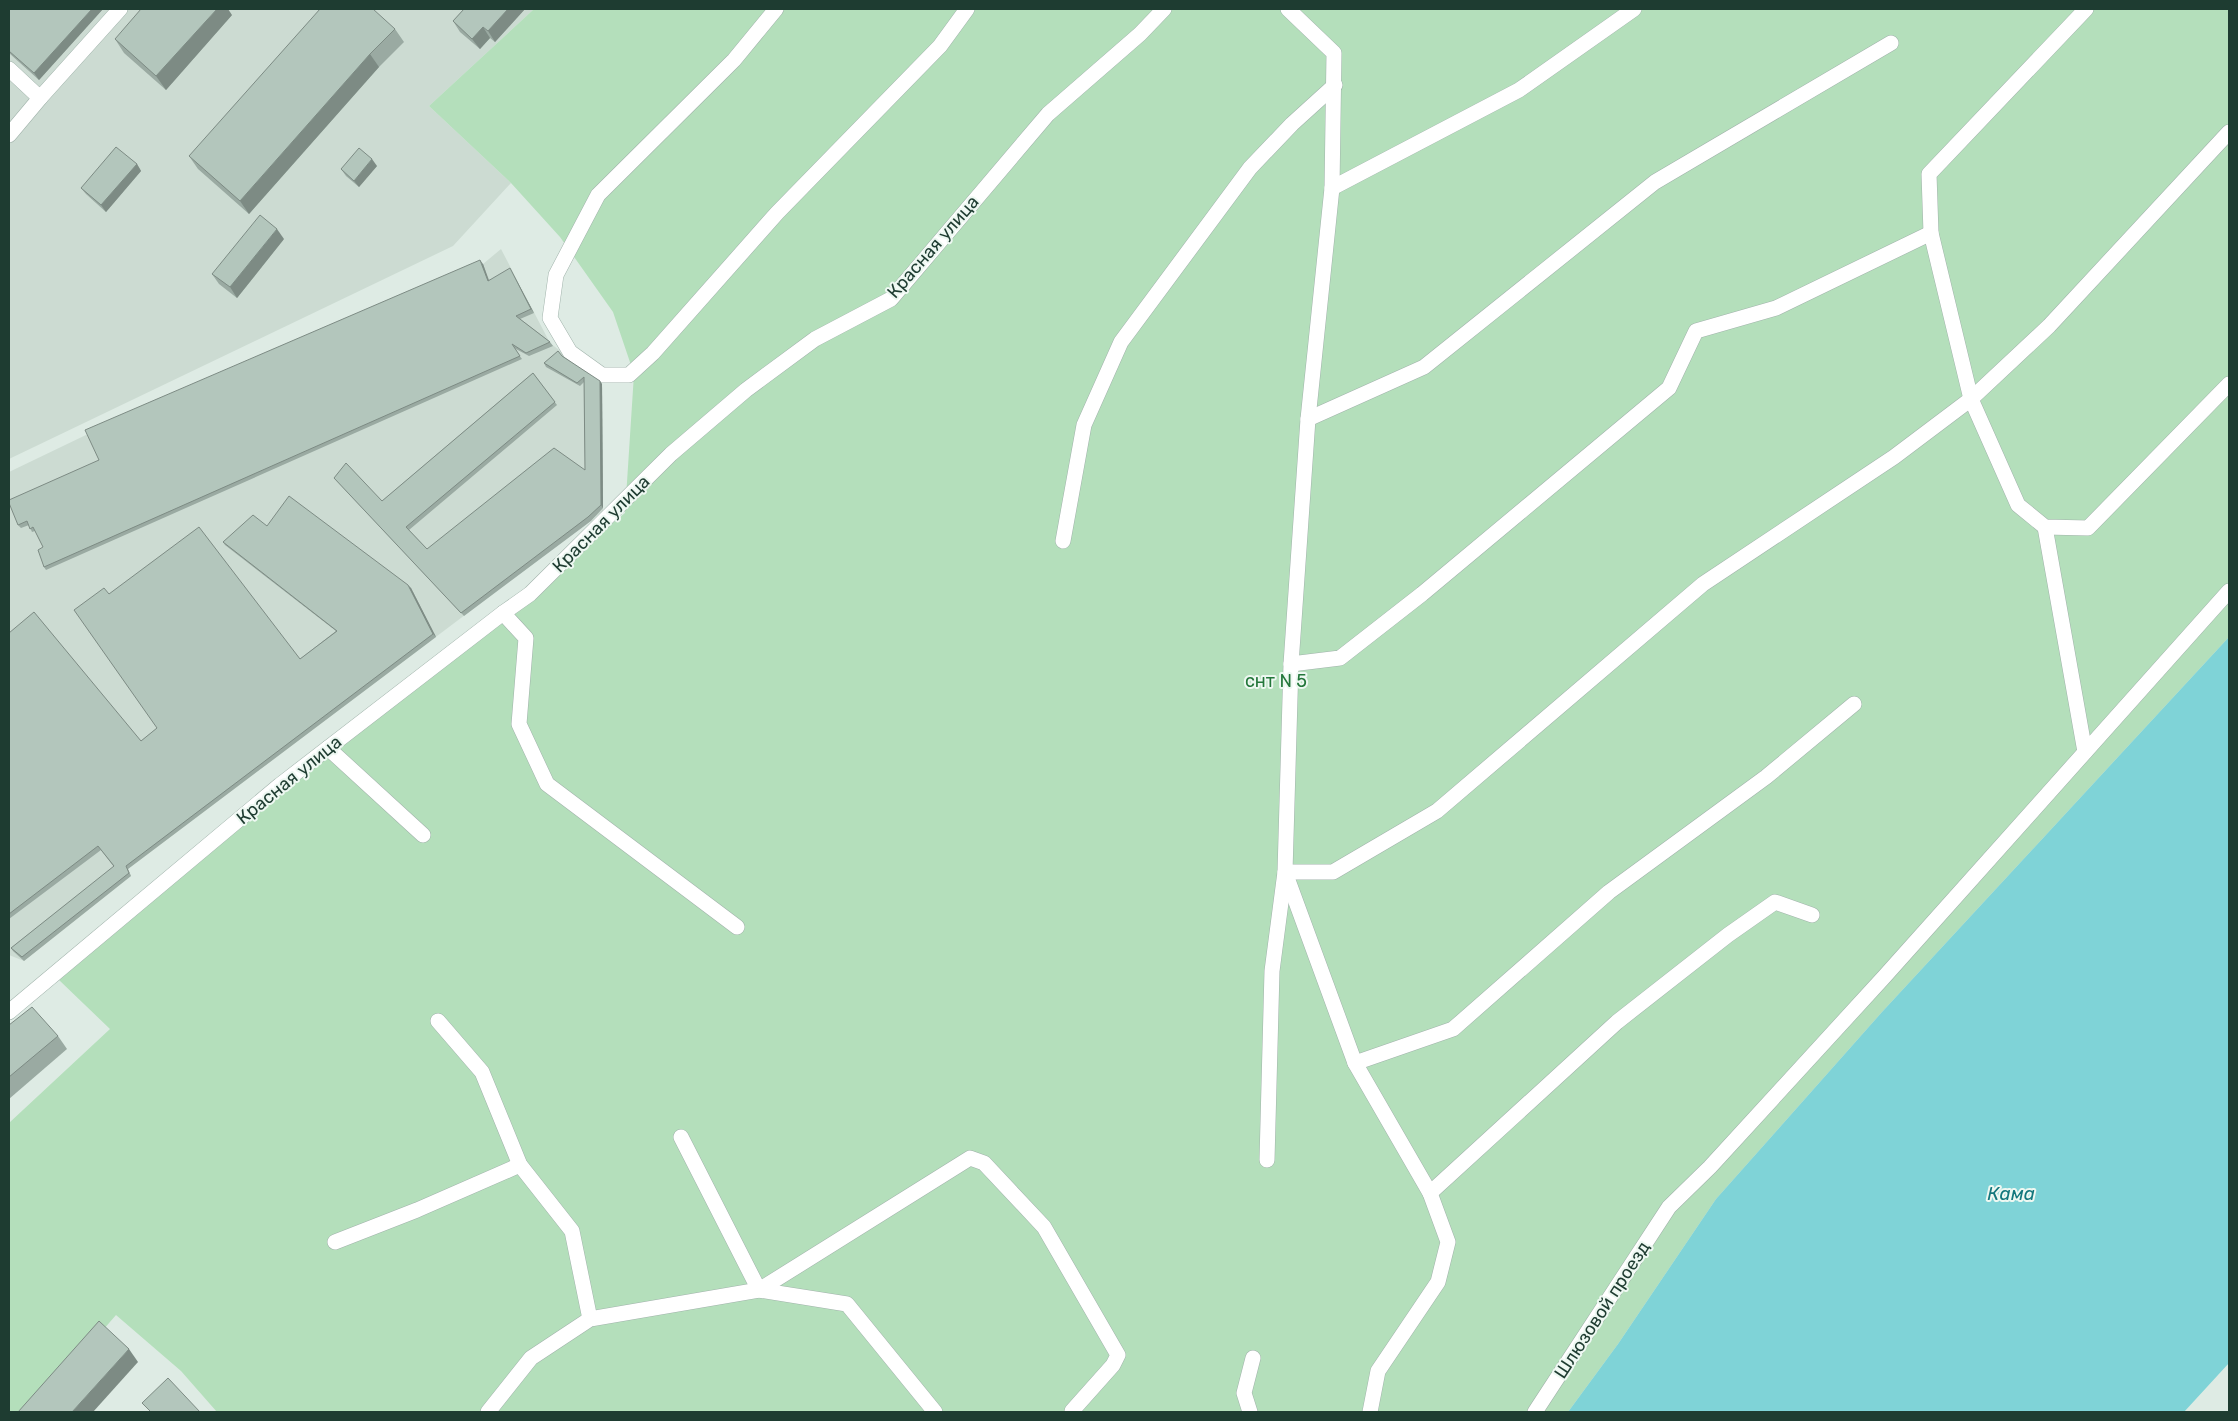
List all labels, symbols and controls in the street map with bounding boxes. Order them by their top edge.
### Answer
street label: Красная улица [882,191,984,303]
street label: Красная улица [548,471,654,577]
park label: снт N 5 [1245,670,1307,692]
street label: Красная улица [232,731,346,829]
water label: Кама [1987,1182,2035,1205]
street label: Шлюзовой проезд [1549,1237,1655,1383]

